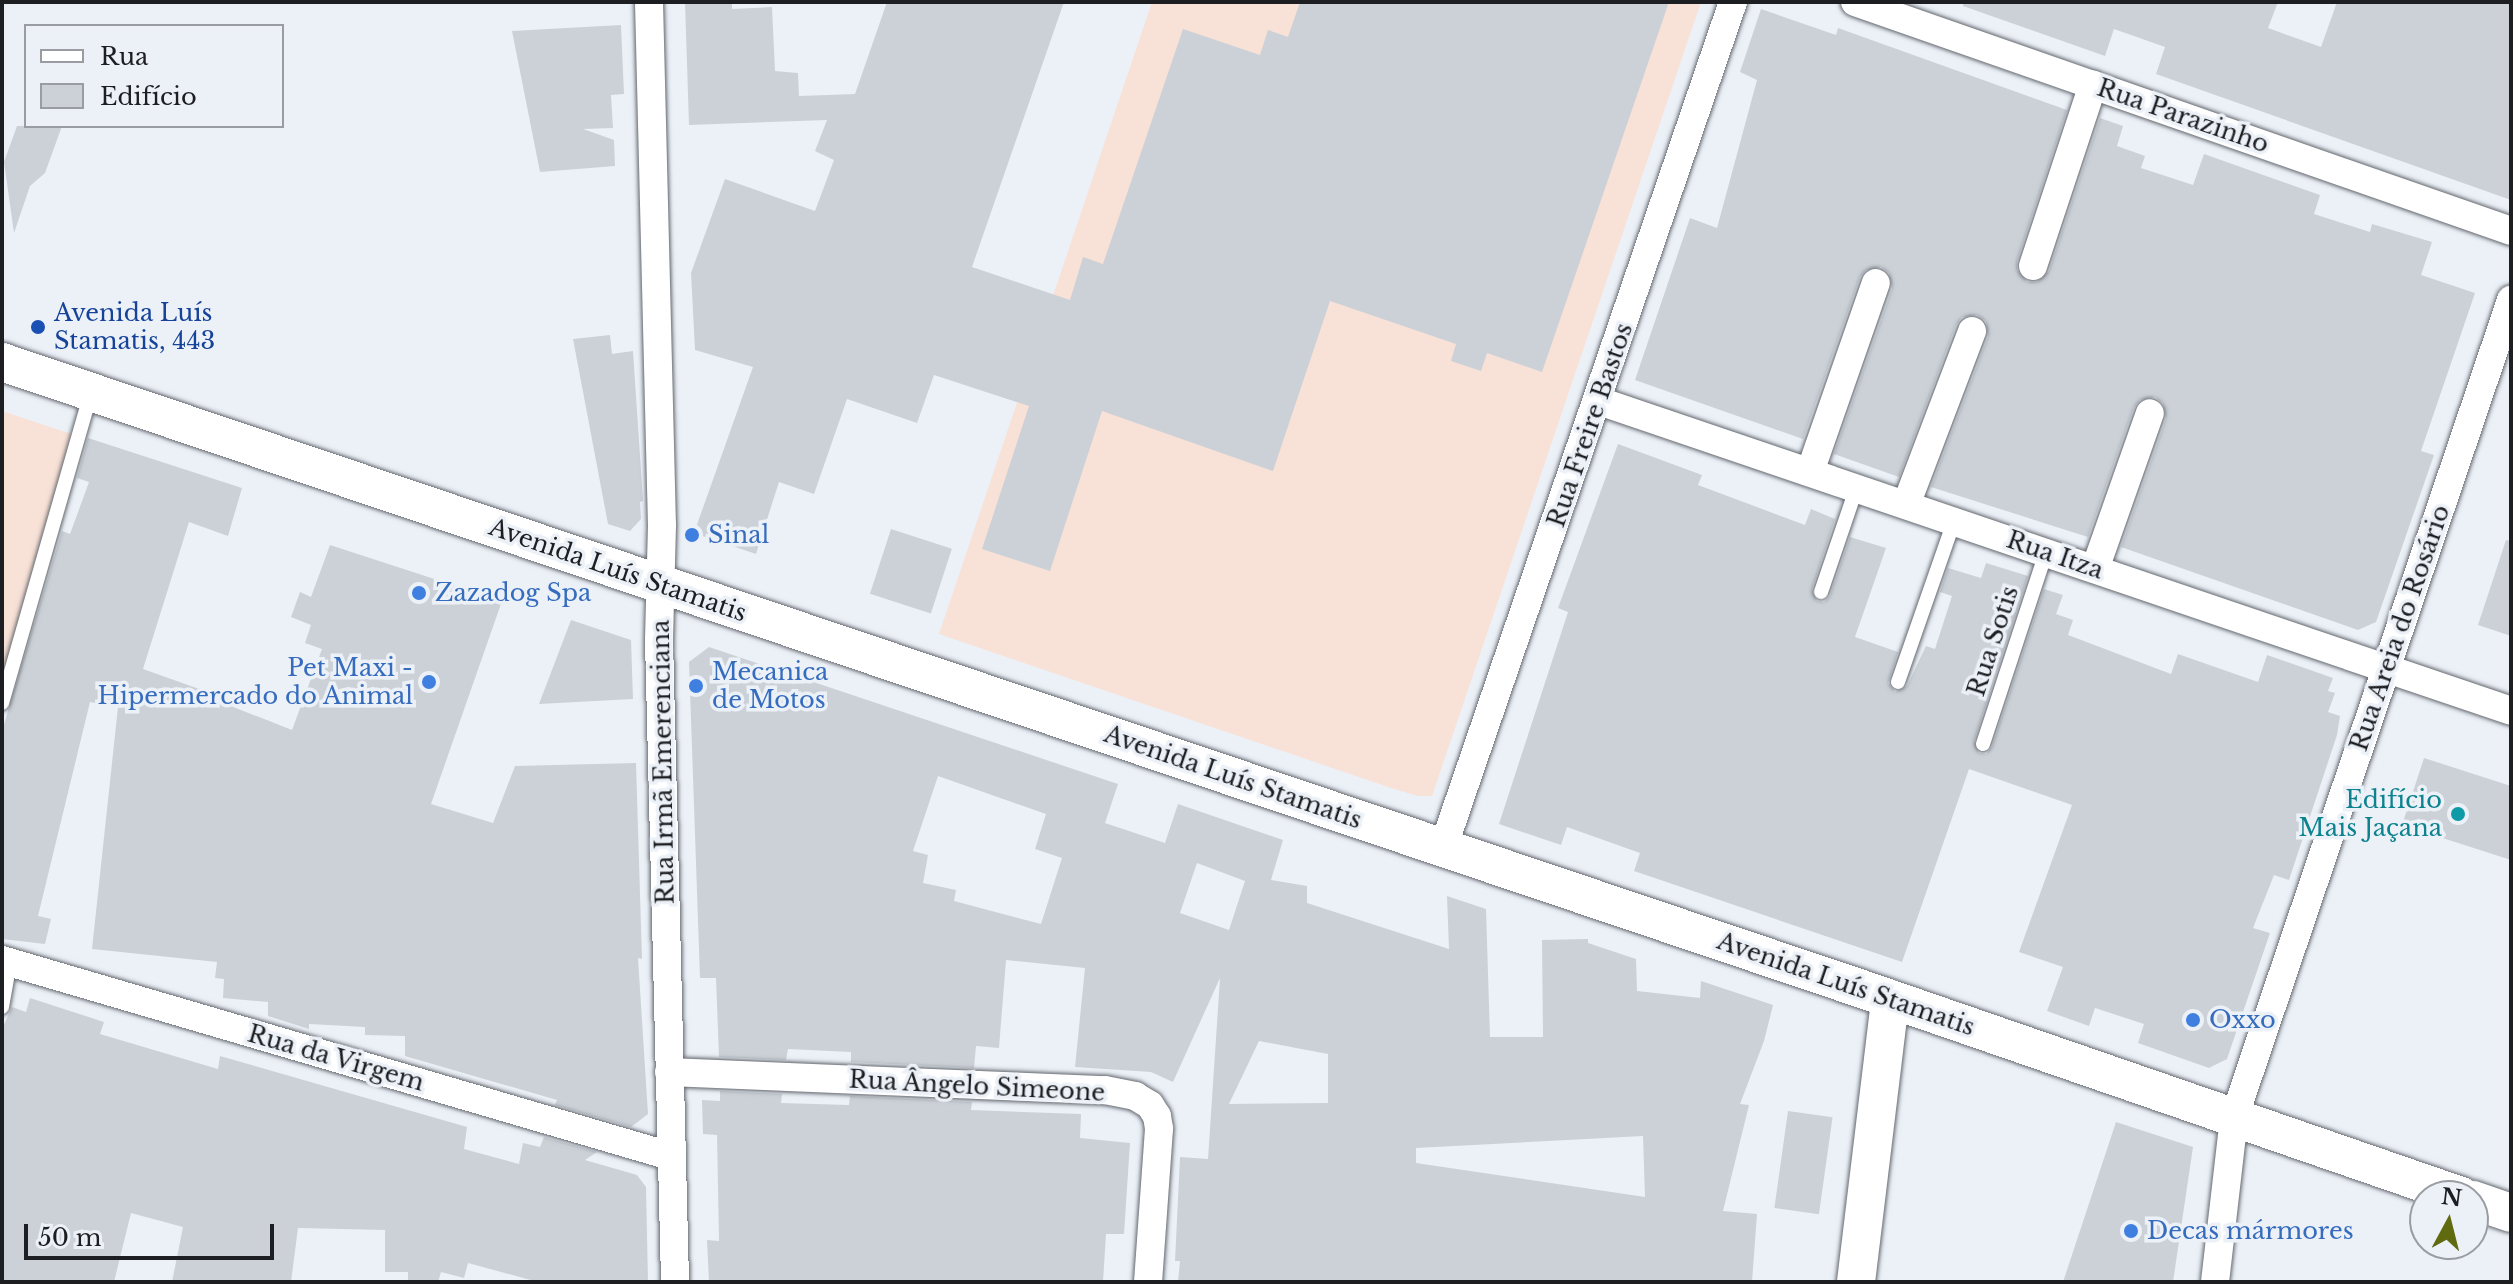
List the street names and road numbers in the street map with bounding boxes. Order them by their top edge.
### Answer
street label: Rua Parazinho [2093,73,2273,159]
street label: Rua Freire Bastos [1542,319,1638,531]
street label: Rua Areia do Rosário [2344,501,2456,755]
street label: Avenida Luís Stamatis [485,512,751,628]
street label: Rua Itza [2003,525,2107,585]
street label: Rua Sotis [1962,582,2024,700]
street label: Rua Irmã Emerenciana [646,619,680,905]
street label: Avenida Luís Stamatis [1100,719,1366,835]
street label: Avenida Luís Stamatis [1713,926,1979,1042]
street label: Rua da Virgem [244,1019,428,1097]
street label: Rua Ângelo Simeone [848,1065,1106,1107]

